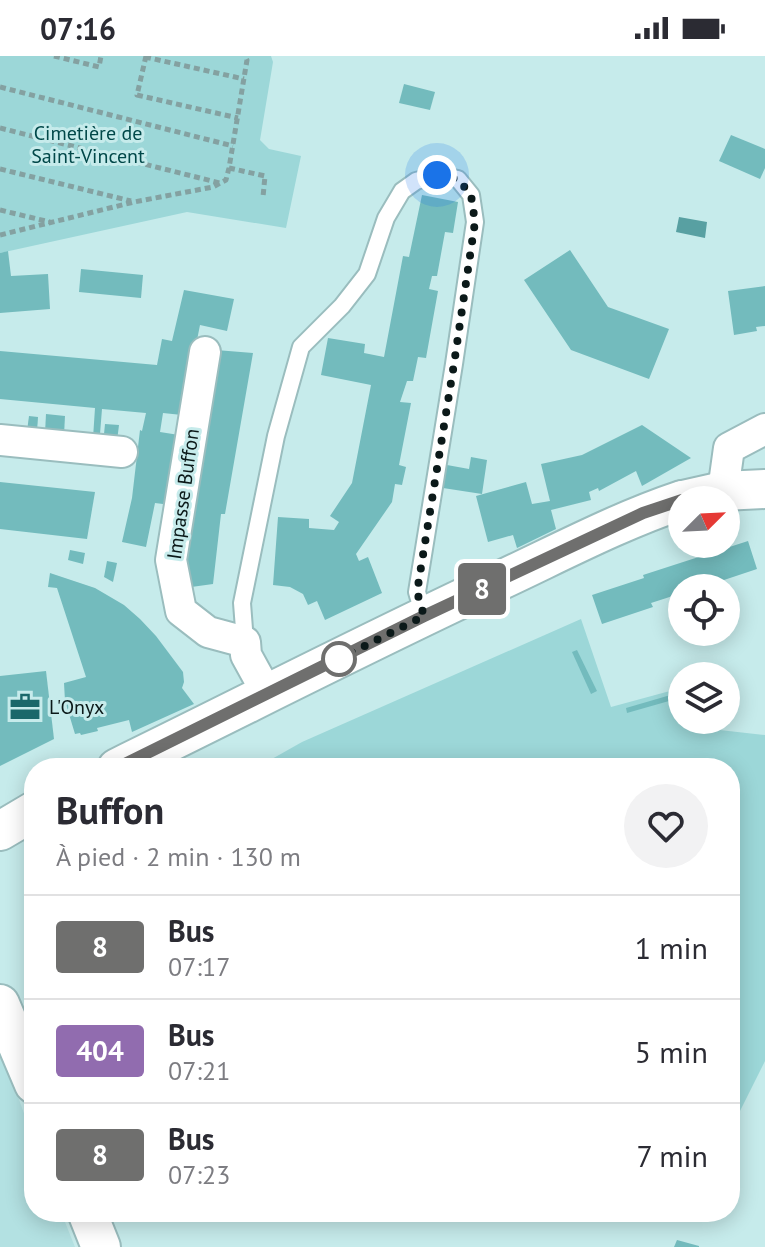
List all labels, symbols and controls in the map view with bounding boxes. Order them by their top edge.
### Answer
text: 07:16 [40,9,116,48]
park label: Cimetière de Saint-Vincent [31,120,145,169]
your location [417,155,457,195]
street label: Impasse Buffon [161,427,205,561]
north arrow [668,486,740,558]
map controls [668,486,740,734]
line badge: 8 [456,563,508,615]
text: 8 [474,570,490,607]
button: locate [668,574,740,646]
unlabelled marker [322,642,356,676]
button: layers [668,662,740,734]
office icon: L'Onyx [8,690,42,724]
place label: L'Onyx [49,694,104,720]
button: heart [624,784,708,868]
text: Buffon [56,785,164,834]
text: À pied · 2 min · 130 m [56,840,301,873]
text: Bus [168,911,215,950]
text: 8 [92,928,108,965]
text: 1 min [635,928,708,967]
text: 07:17 [168,950,230,983]
text: Bus [168,1015,215,1054]
text: 404 [76,1032,124,1069]
text: 5 min [635,1032,708,1071]
text: 07:21 [168,1054,230,1087]
text: Bus [168,1119,215,1158]
text: 8 [92,1136,108,1173]
text: 7 min [636,1136,708,1175]
text: 07:23 [168,1158,230,1191]

